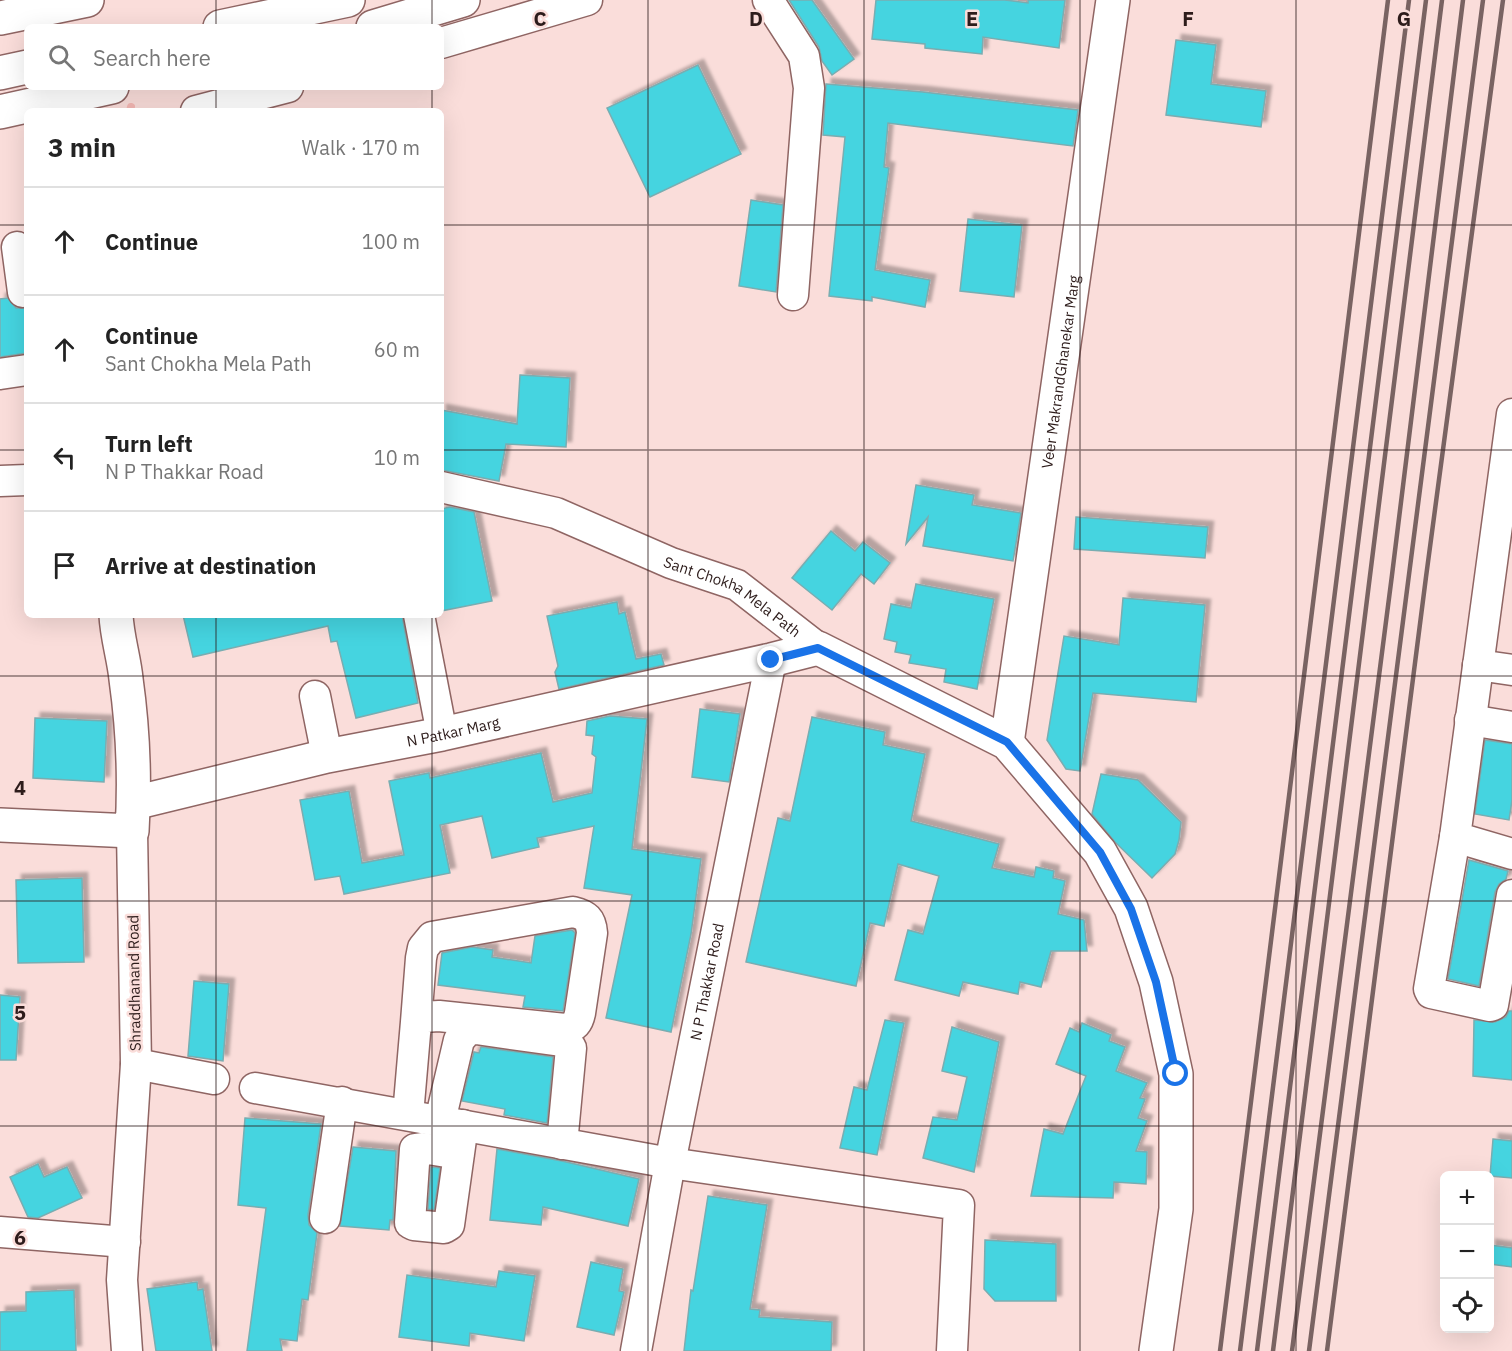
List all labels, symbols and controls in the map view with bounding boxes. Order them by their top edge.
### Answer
text: C [533,5,547,32]
text: D [749,5,763,32]
text: E [966,5,978,32]
text: F [1182,5,1194,32]
text: G [1397,5,1411,32]
search box [24,24,444,90]
icon: search [45,41,78,74]
text: Search here [93,43,211,72]
text: 3 min [48,130,116,164]
text: Walk · 170 m [302,134,420,161]
icon: ahead [48,225,81,258]
text: Continue [105,227,198,256]
text: 100 m [362,228,420,255]
street label: Veer MakrandGhanekar Marg [1037,274,1083,470]
text: Continue [105,321,198,350]
icon: ahead [48,333,81,366]
text: 60 m [374,336,420,363]
text: Sant Chokha Mela Path [105,350,312,377]
text: Turn left [105,429,193,458]
icon: left [48,441,81,474]
text: 10 m [374,444,420,471]
text: N P Thakkar Road [105,458,264,485]
icon: arrive [48,549,81,582]
text: Arrive at destination [105,551,316,580]
street label: Sant Chokha Mela Path [661,552,805,641]
route end [757,646,783,672]
street label: N Patkar Marg [405,712,501,750]
text: 4 [14,774,26,801]
street label: Shraddhanand Road [123,915,145,1051]
street label: N P Thakkar Road [685,921,727,1042]
text: 5 [14,999,26,1026]
route start [1162,1060,1188,1086]
map controls [1440,1171,1494,1333]
button: + [1440,1171,1494,1225]
text: 6 [14,1224,26,1251]
button: − [1440,1225,1494,1279]
button: locate [1440,1279,1494,1333]

